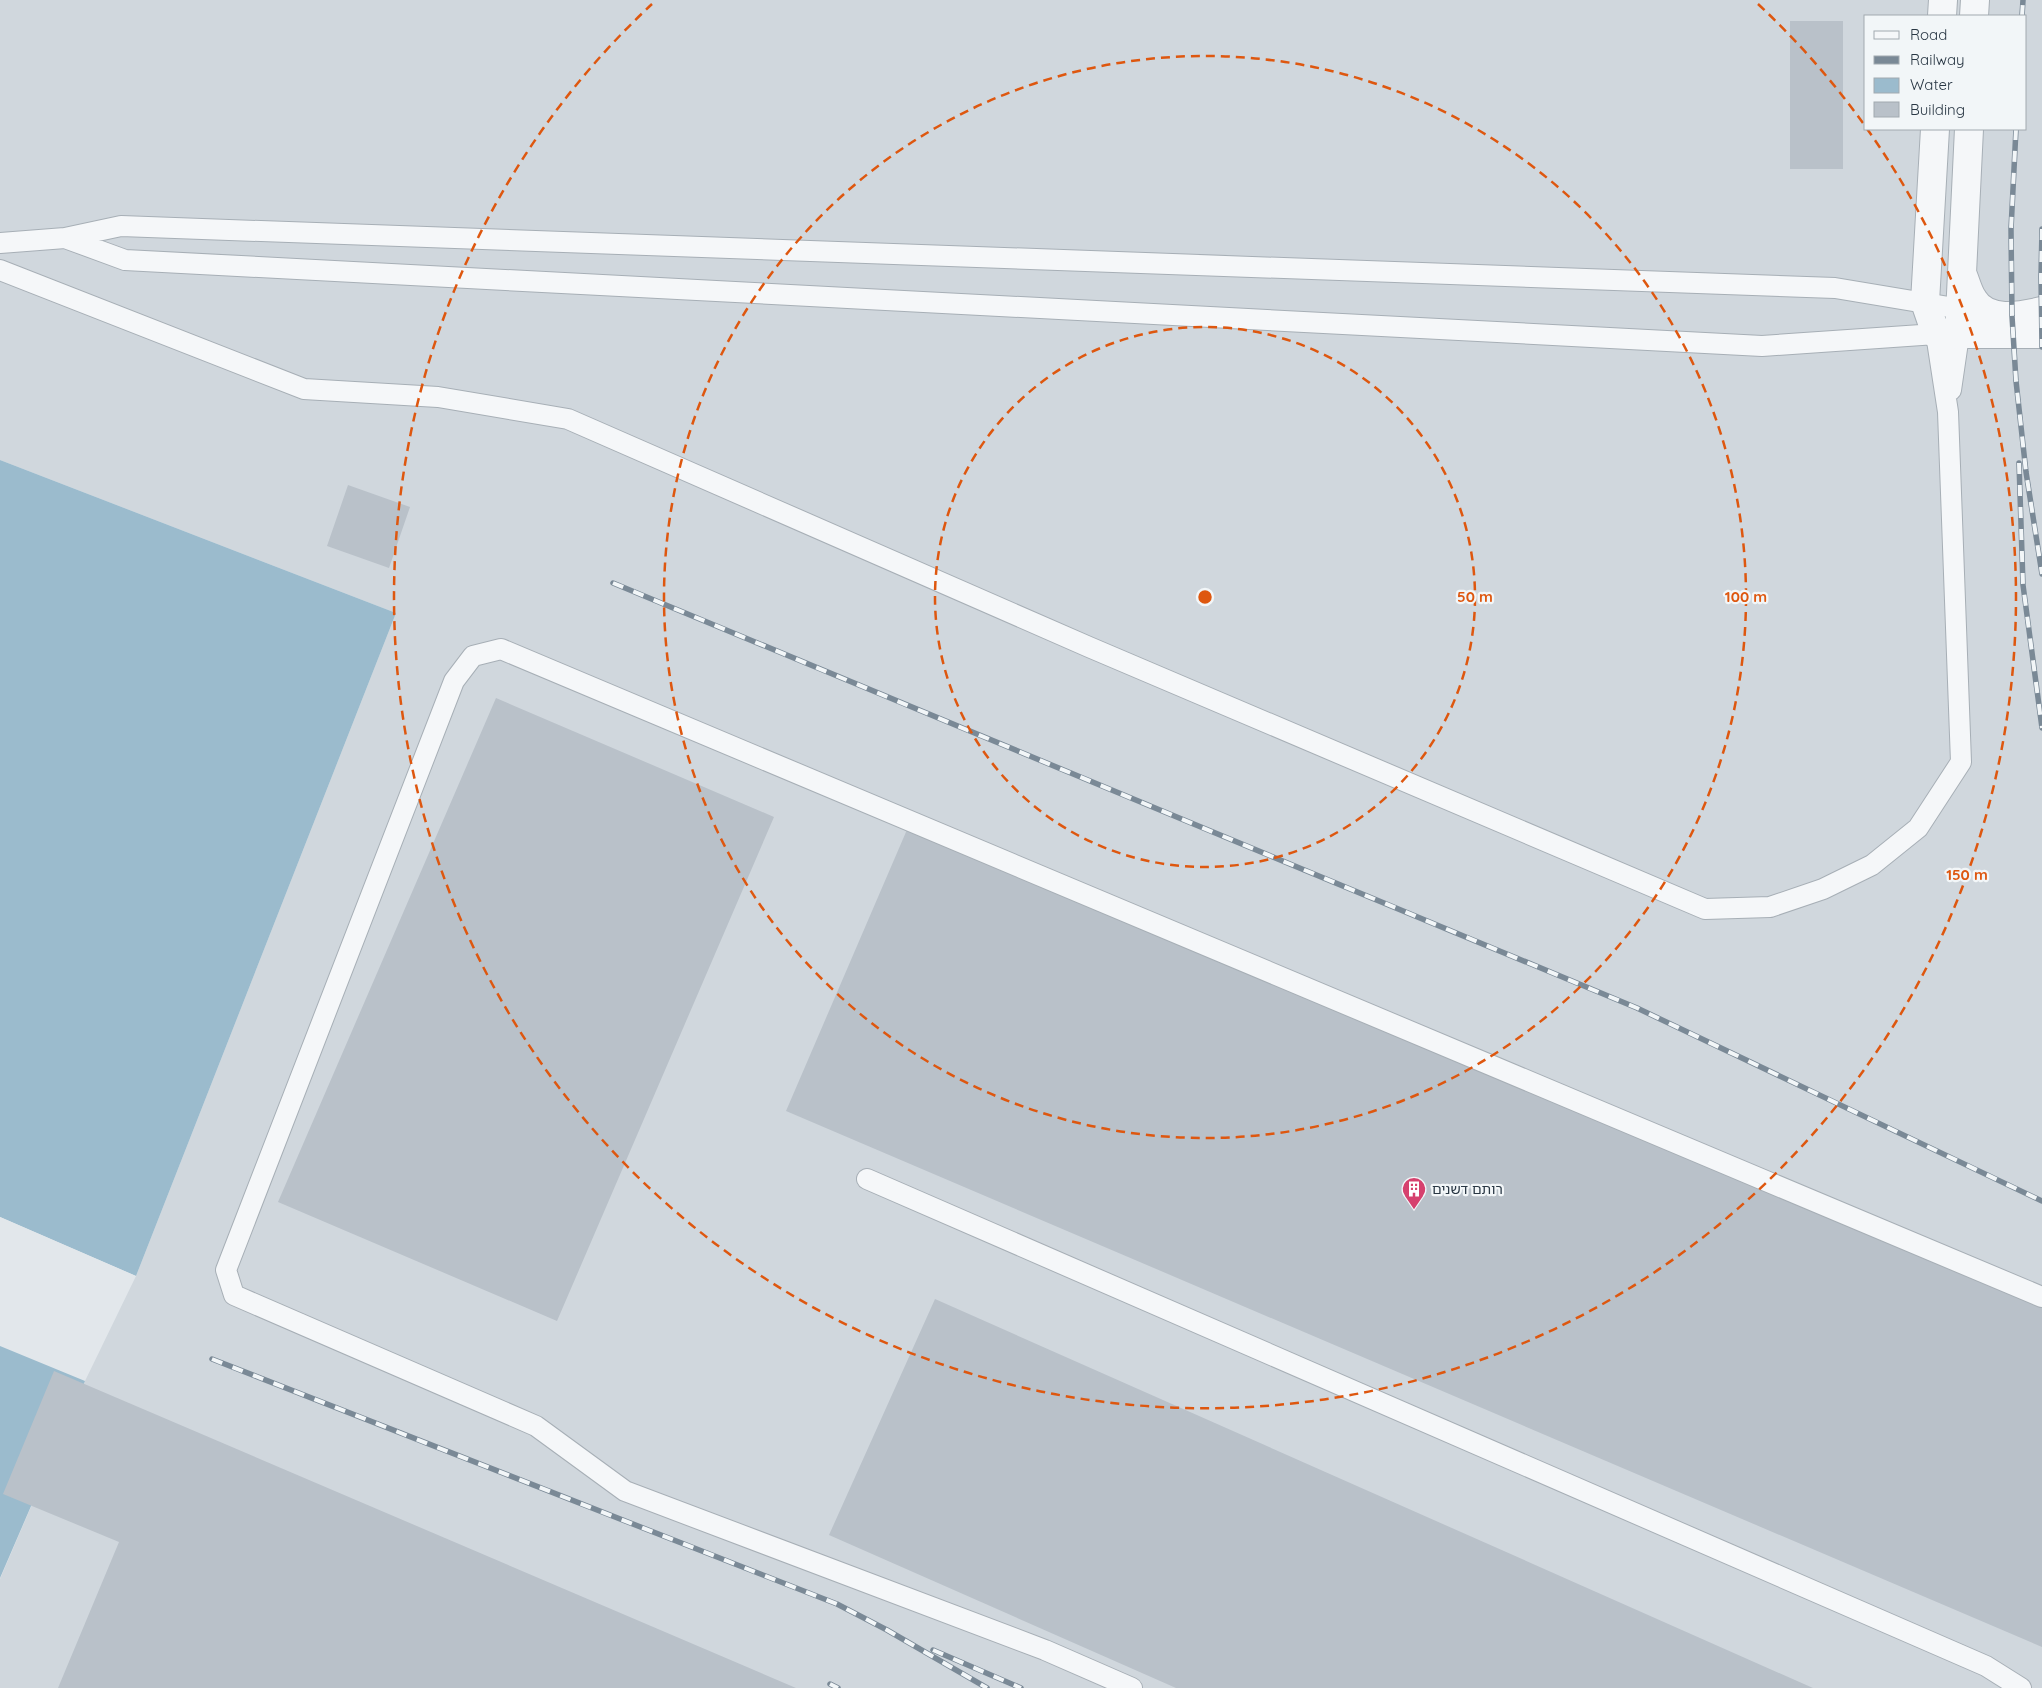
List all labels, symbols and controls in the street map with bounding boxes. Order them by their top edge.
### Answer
legend [1864,15,2027,130]
text: Road [1910,25,1947,44]
text: Railway [1910,50,1965,69]
text: Water [1910,75,1953,94]
text: Building [1910,100,1965,119]
text: 50 m [1457,587,1493,606]
text: 100 m [1725,587,1767,606]
centre of rings [1196,588,1214,606]
text: 150 m [1946,865,1988,884]
building icon: רותם דשנים [1401,1176,1427,1210]
place label: רותם דשנים [1432,1180,1503,1198]

